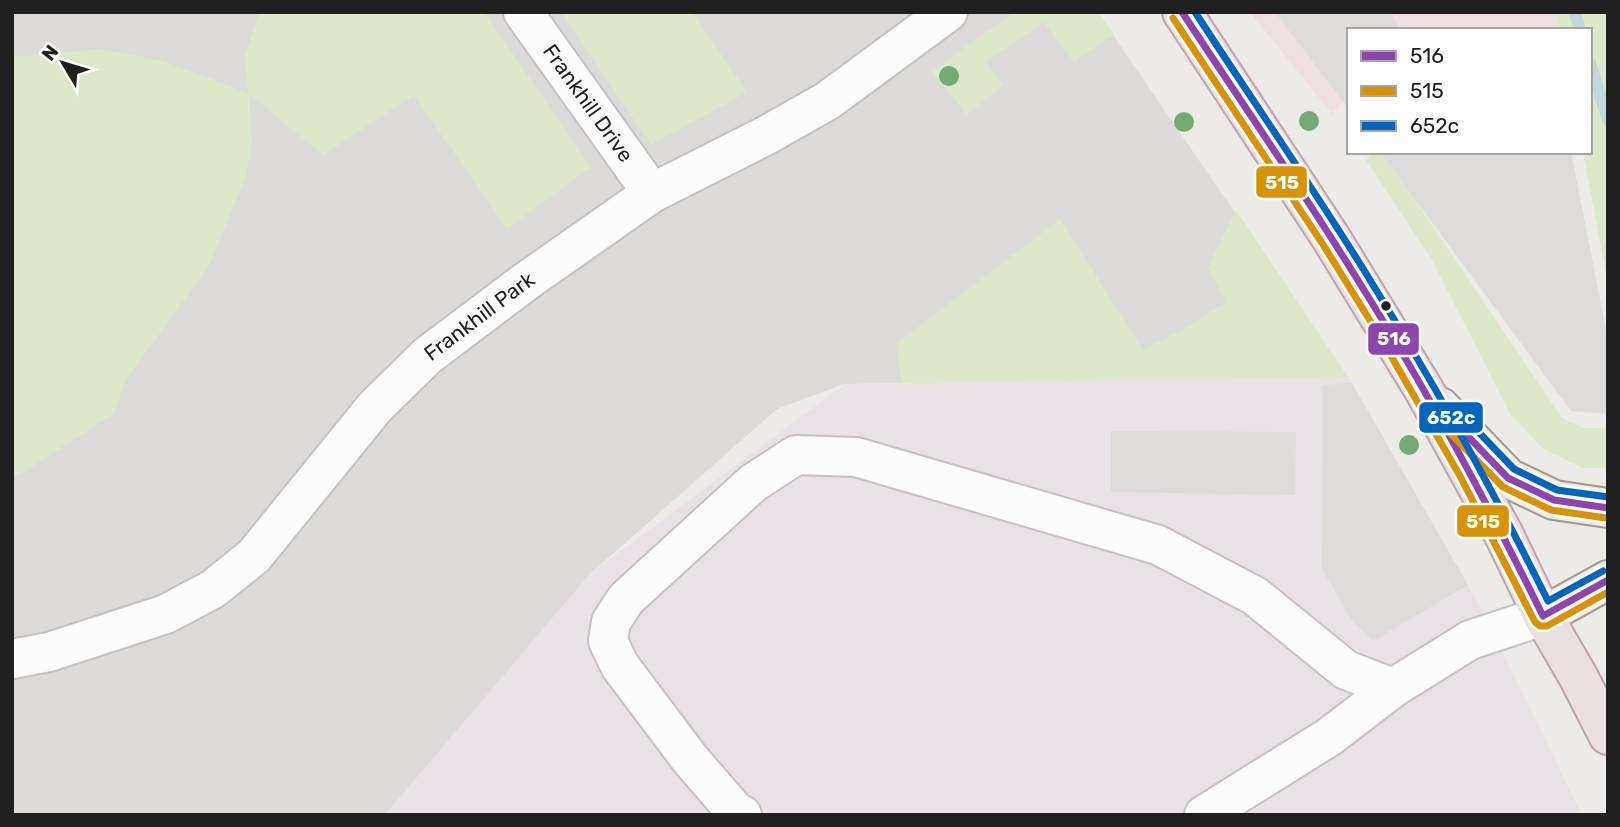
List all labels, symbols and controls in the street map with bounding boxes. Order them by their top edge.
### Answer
north arrow [28,28,98,98]
legend [1347,28,1592,154]
street label: Frankhill Drive [538,39,639,167]
text: N [37,40,63,65]
text: 516 [1410,43,1444,68]
text: 515 [1410,78,1444,103]
text: 652c [1410,113,1459,138]
line badge: 515 [1255,165,1308,199]
text: 515 [1265,171,1299,194]
street label: Frankhill Park [419,266,539,366]
unlabelled marker [1379,299,1393,313]
line badge: 516 [1367,322,1420,356]
text: 516 [1377,327,1411,350]
line badge: 652c [1418,401,1484,434]
text: 652c [1427,406,1475,429]
line badge: 515 [1456,504,1510,538]
text: 515 [1466,510,1500,533]

